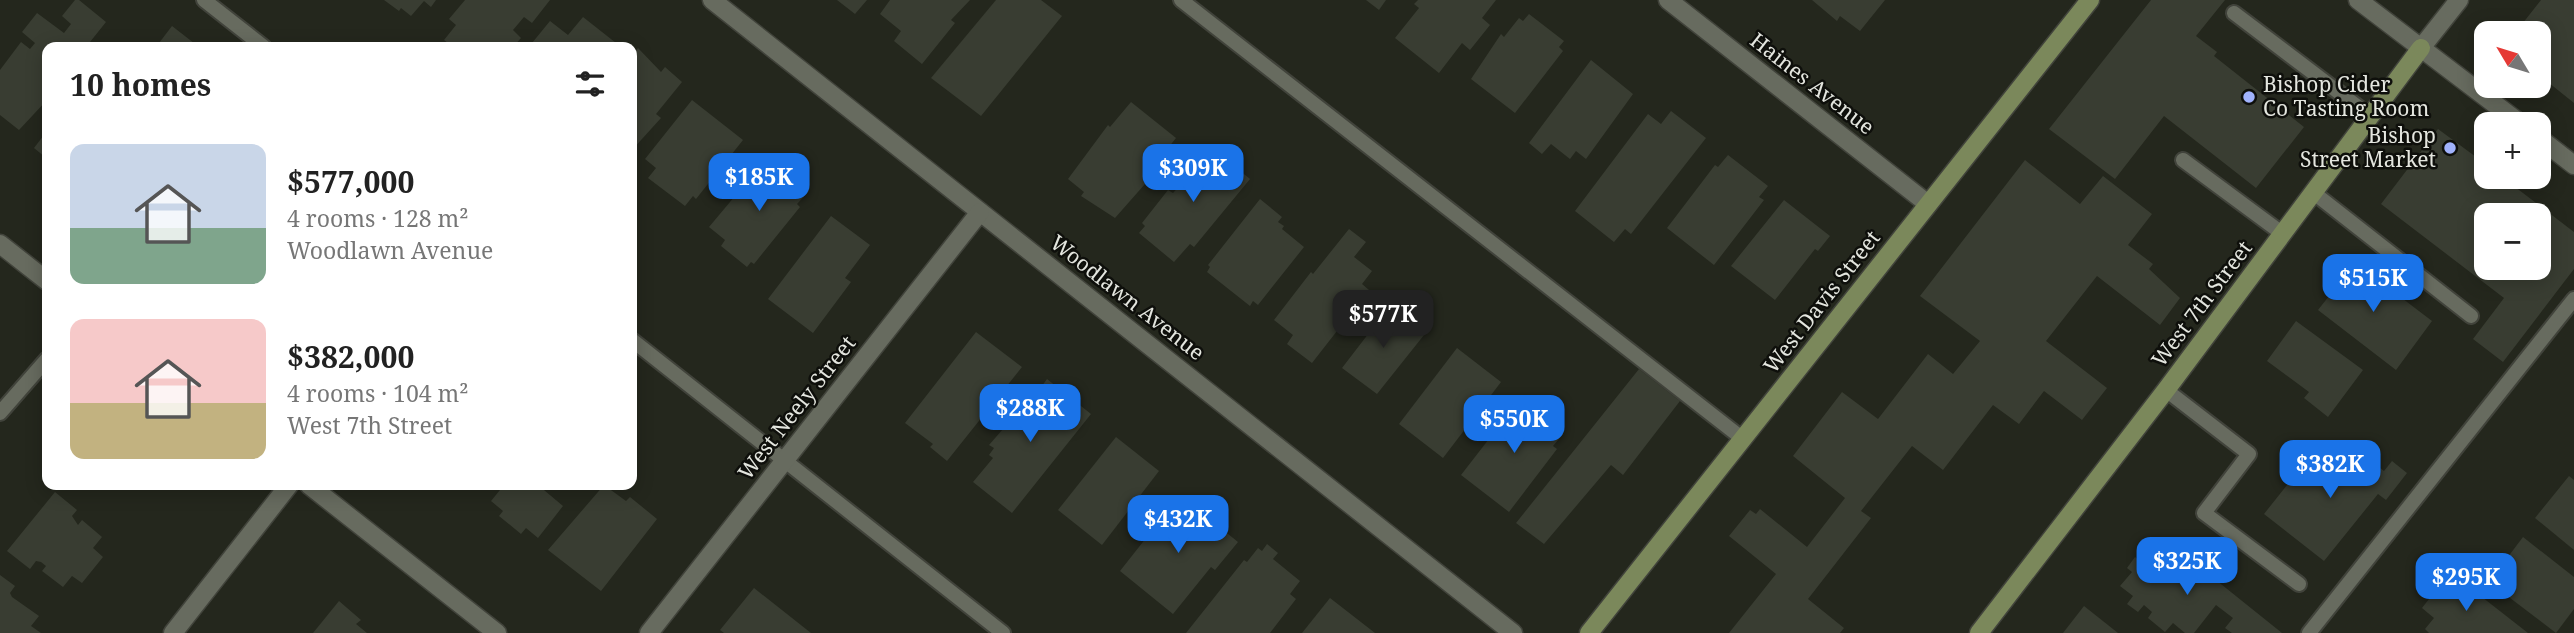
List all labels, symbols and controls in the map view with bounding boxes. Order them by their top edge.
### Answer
north arrow [2474,21,2552,98]
map controls [2474,21,2551,280]
street label: Haines Avenue [1745,26,1880,140]
text: 10 homes [70,64,211,105]
icon: filters [571,65,609,103]
place label: Bishop Cider Co Tasting Room [2263,70,2429,122]
marker: Bishop Cider Co Tasting Room [2241,89,2257,105]
button: + [2474,112,2551,189]
place label: Bishop Street Market [2300,121,2436,173]
marker: Bishop Street Market [2442,140,2458,156]
pin: $309K [1144,144,1242,204]
text: $309K [1159,151,1227,183]
pin: $185K [710,154,808,213]
text: $185K [725,160,793,192]
text: $577,000 [287,161,414,202]
icon: home [126,172,210,256]
text: 4 rooms · 128 m² [287,202,469,234]
button: − [2474,203,2551,280]
street label: West Davis Street [1757,224,1886,378]
street label: Woodlawn Avenue [1045,228,1210,366]
text: Woodlawn Avenue [287,234,493,266]
street label: West 7th Street [2145,235,2258,372]
pin: $515K [2324,254,2422,314]
text: $515K [2339,261,2407,293]
pin: $577K [1334,290,1432,350]
text: $577K [1349,297,1417,329]
street label: West Neely Street [731,330,861,485]
text: $382,000 [287,336,414,377]
icon: home [126,347,210,431]
text: 4 rooms · 104 m² [287,377,469,409]
pin: $288K [981,384,1079,444]
text: $288K [996,391,1064,423]
pin: $550K [1465,396,1563,455]
text: $550K [1480,402,1548,434]
text: West 7th Street [287,409,452,441]
pin: $382K [2281,440,2379,500]
text: $382K [2296,447,2364,479]
pin: $432K [1129,496,1227,555]
text: $432K [1144,502,1212,534]
pin: $325K [2138,538,2236,597]
text: $325K [2153,544,2221,576]
pin: $295K [2417,554,2515,613]
text: $295K [2432,560,2500,592]

